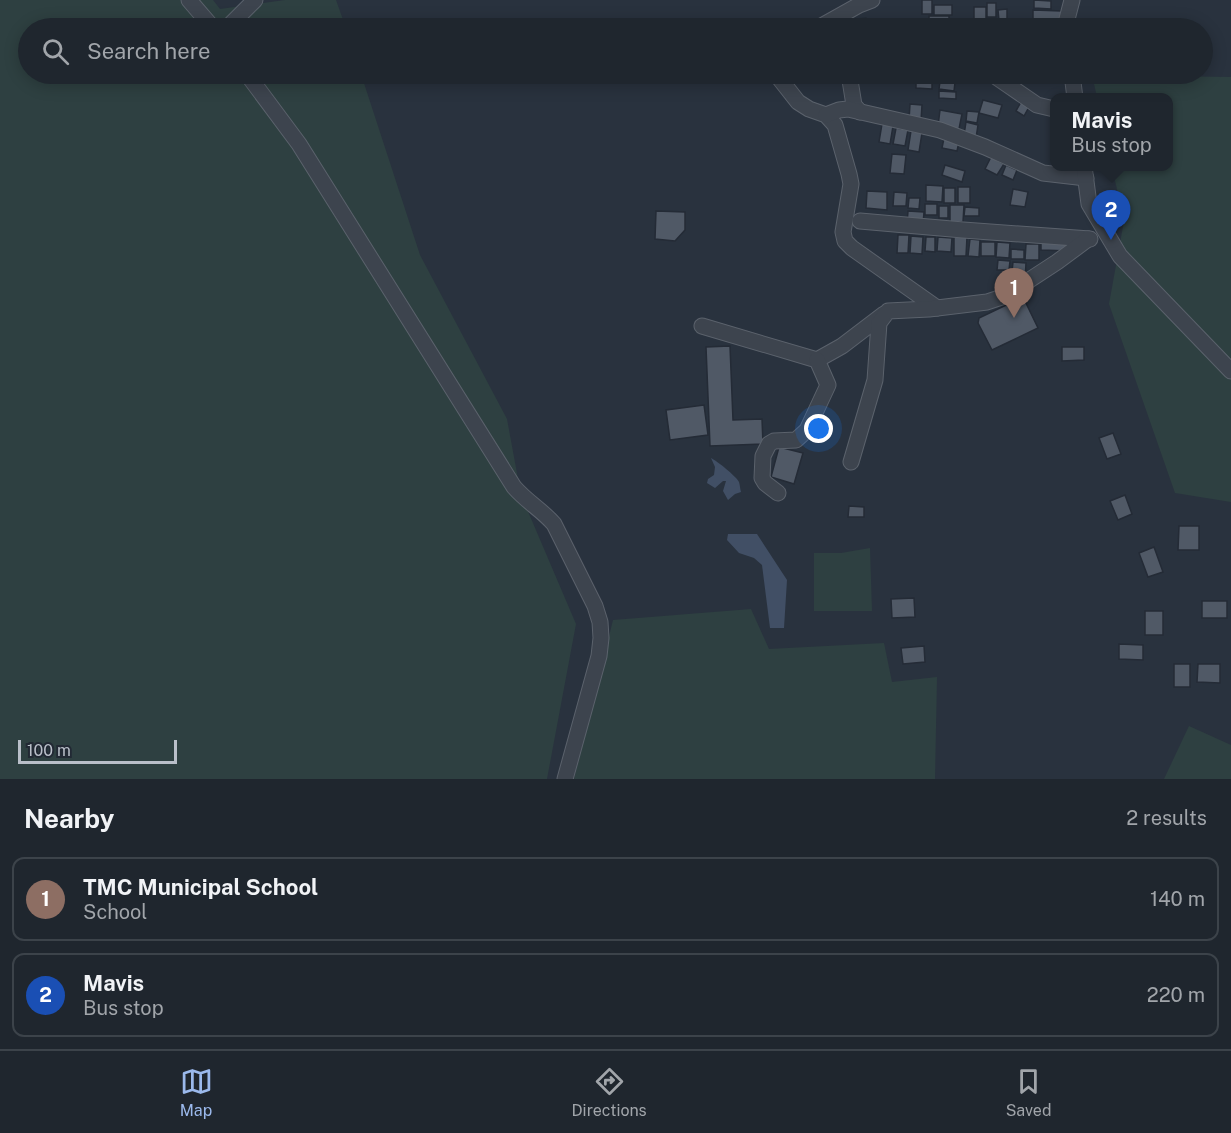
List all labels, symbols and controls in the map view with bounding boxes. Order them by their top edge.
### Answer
search box [18,18,1213,84]
icon: search [39,35,72,68]
text: Search here [87,38,211,64]
popup [1050,93,1173,171]
text: Mavis [1071,107,1132,133]
text: Bus stop [1071,133,1152,157]
pin: 2 [1092,190,1130,240]
pin: 1 [994,268,1034,318]
your location [804,414,833,443]
scale bar [18,737,177,764]
text: 100 m [27,741,71,760]
text: Nearby [24,803,114,834]
text: 2 results [1126,806,1207,830]
text: TMC Municipal School [83,874,318,900]
text: 1 [41,887,50,911]
text: 140 m [1150,887,1205,911]
text: School [83,900,147,924]
text: Mavis [83,970,144,996]
text: 2 [39,983,52,1007]
text: 220 m [1147,983,1205,1007]
text: Bus stop [83,996,164,1020]
tab: Map [180,1065,213,1120]
tab: Directions [572,1065,647,1120]
tab: Saved [1006,1065,1051,1120]

